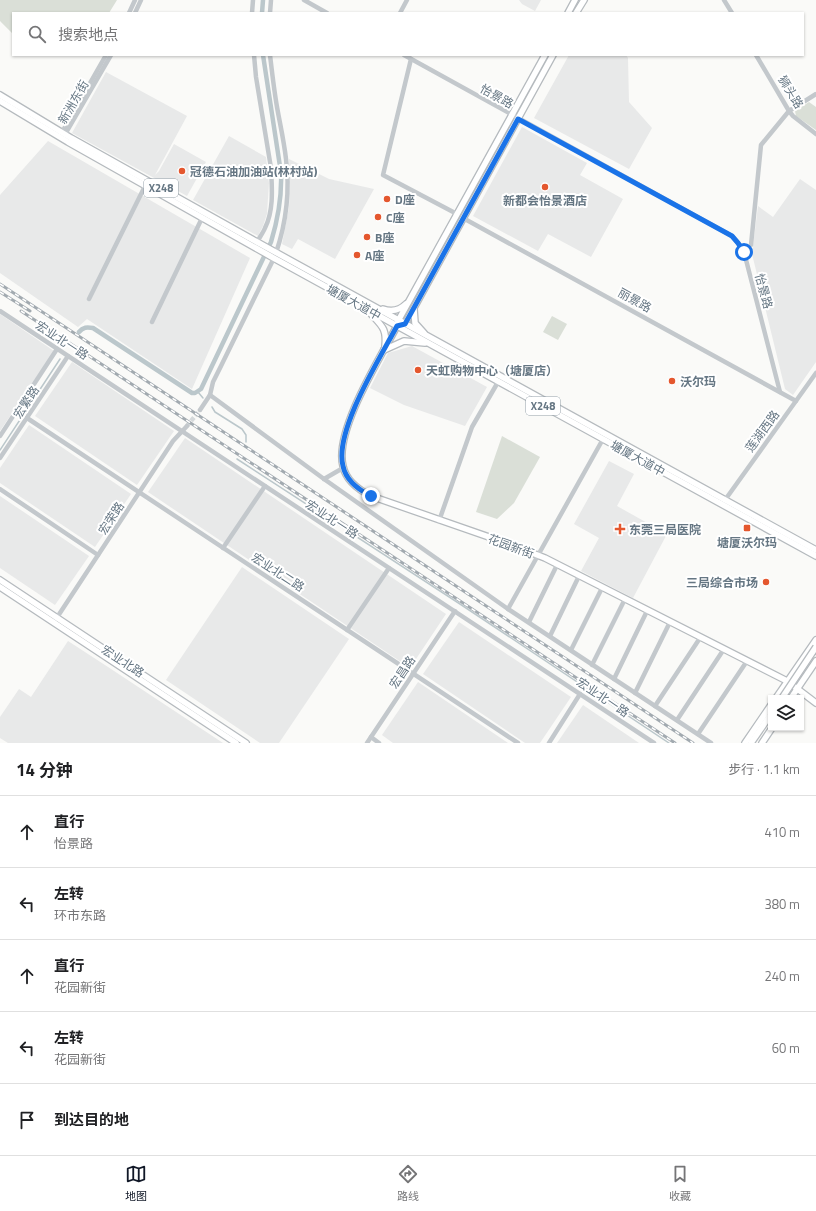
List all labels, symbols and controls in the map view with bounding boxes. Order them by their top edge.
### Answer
search box [12,12,804,56]
icon: search [26,23,48,45]
text: 搜索地点 [58,23,118,46]
street label: 狮头路 [773,72,809,112]
street label: 新洲东街 [53,76,93,128]
street label: 怡景路 [477,79,517,113]
place label: 冠德石油加油站(林村站) [190,162,318,181]
marker: 冠德石油加油站(林村站) [177,166,187,176]
road number: X248 [144,179,178,197]
marker: 新都会怡景酒店 [540,182,550,192]
place label: D座 [395,190,415,209]
place label: 新都会怡景酒店 [503,191,587,210]
marker: D座 [382,194,392,204]
place label: C座 [386,208,405,227]
marker: C座 [373,212,383,222]
place label: B座 [375,228,394,247]
marker: B座 [362,232,372,242]
route start [735,243,753,261]
place label: A座 [365,246,384,265]
marker: A座 [352,250,362,260]
street label: 怡景路 [750,271,778,311]
street label: 塘厦大道中 [323,279,385,325]
street label: 丽景路 [615,283,655,317]
street label: 宏业北一路 [32,316,92,364]
place label: 天虹购物中心（塘厦店） [426,361,558,380]
marker: 天虹购物中心（塘厦店） [413,365,423,375]
place label: 沃尔玛 [680,372,716,391]
marker: 沃尔玛 [667,376,677,386]
street label: 宏繁路 [8,382,44,422]
road number: X248 [526,397,560,415]
street label: 莲湖西路 [740,406,784,456]
street label: 塘厦大道中 [607,435,669,481]
route end [362,487,380,505]
street label: 宏业北一路 [302,495,362,543]
street label: 宏荣路 [93,498,129,538]
place label: 东莞三局医院 [629,520,701,539]
marker: 东莞三局医院 [614,523,626,535]
marker: 塘厦沃尔玛 [742,523,752,533]
street label: 花园新街 [485,529,537,563]
place label: 塘厦沃尔玛 [717,533,777,552]
street label: 宏业北二路 [248,548,308,596]
place label: 三局综合市场 [686,573,758,592]
marker: 三局综合市场 [761,577,771,587]
street label: 宏业北路 [98,640,148,682]
street label: 宏昌路 [384,652,420,692]
street label: 宏业北一路 [573,672,633,722]
map controls [768,695,804,731]
button: layers [768,695,804,731]
text: 14 分钟 [16,757,73,783]
text: 步行 · 1.1 km [728,759,800,779]
text: 直行 [54,810,84,833]
icon: ahead [16,821,38,843]
text: 410 m [764,822,800,842]
text: 怡景路 [54,833,93,853]
text: 左转 [54,882,84,905]
icon: left [16,893,38,915]
text: 380 m [764,894,800,914]
text: 环市东路 [54,905,106,925]
text: 直行 [54,954,84,977]
icon: ahead [16,965,38,987]
text: 240 m [764,966,800,986]
text: 花园新街 [54,977,106,997]
text: 左转 [54,1026,84,1049]
icon: left [16,1037,38,1059]
text: 60 m [772,1038,800,1058]
text: 花园新街 [54,1049,106,1069]
text: 到达目的地 [54,1108,129,1131]
icon: arrive [16,1109,38,1131]
tab: 地图 [125,1163,147,1204]
tab: 路线 [397,1163,419,1204]
tab: 收藏 [669,1163,691,1204]

